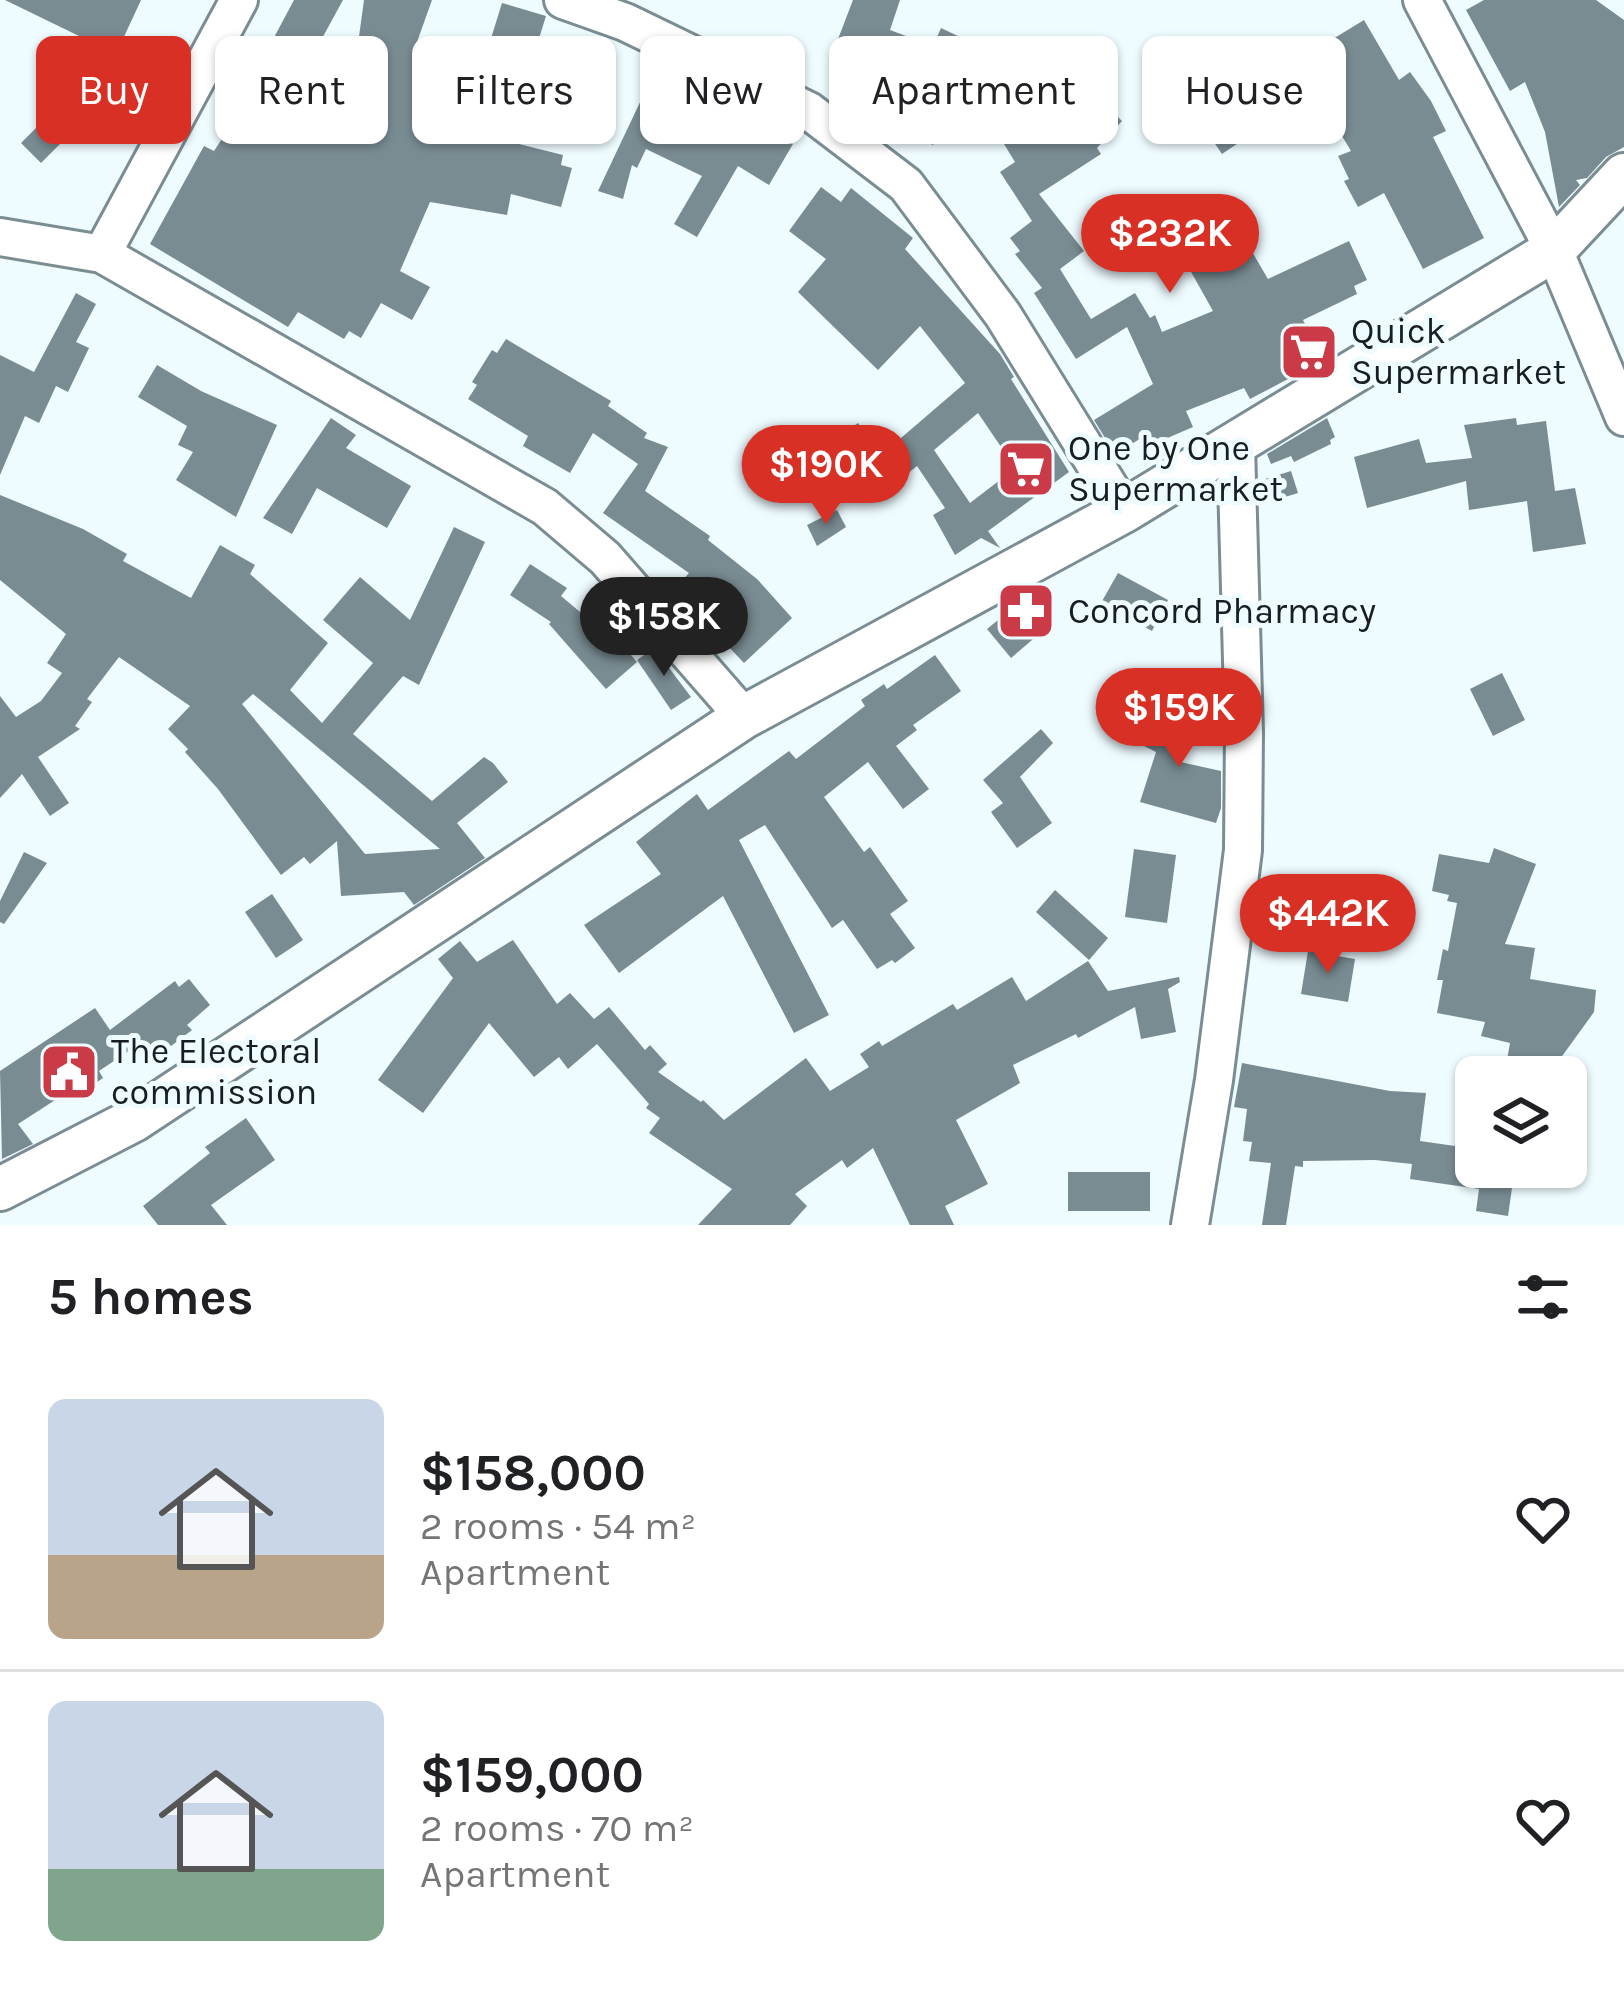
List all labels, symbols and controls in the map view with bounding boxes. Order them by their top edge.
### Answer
chip: Buy [36,36,191,144]
chip: Rent [215,36,388,144]
chip: Filters [412,36,616,144]
chip: New [640,36,805,144]
chip: Apartment [829,36,1118,144]
chip: House [1142,36,1346,144]
pin: $232K [1086,194,1254,296]
text: $232K [1108,210,1232,256]
place label: Quick Supermarket [1351,310,1566,393]
supermarket icon: Quick Supermarket [1278,321,1340,383]
pin: $190K [742,425,910,527]
place label: One by One Supermarket [1068,427,1283,510]
supermarket icon: One by One Supermarket [995,438,1057,500]
text: $190K [769,441,883,487]
pin: $158K [580,577,748,679]
pharmacy icon: Concord Pharmacy [995,580,1057,642]
place label: Concord Pharmacy [1068,590,1376,632]
text: $158K [607,593,721,639]
pin: $159K [1095,668,1263,770]
text: $159K [1123,684,1235,730]
pin: $442K [1244,874,1412,976]
text: $442K [1267,890,1389,936]
place label: The Electoral commission [111,1030,321,1113]
public building icon: The Electoral commission [38,1041,100,1103]
map controls [1455,1056,1587,1188]
button: layers [1455,1056,1587,1188]
icon: filters [1510,1264,1576,1330]
text: 5 homes [48,1267,254,1327]
text: $158,000 [420,1443,646,1503]
icon: home [144,1447,288,1591]
icon: heart [1510,1486,1576,1552]
text: 2 rooms · 54 m² [420,1503,696,1549]
text: Apartment [420,1549,610,1595]
text: $159,000 [420,1745,644,1805]
icon: home [144,1749,288,1893]
icon: heart [1510,1788,1576,1854]
text: 2 rooms · 70 m² [420,1805,694,1851]
text: Apartment [420,1851,610,1897]

